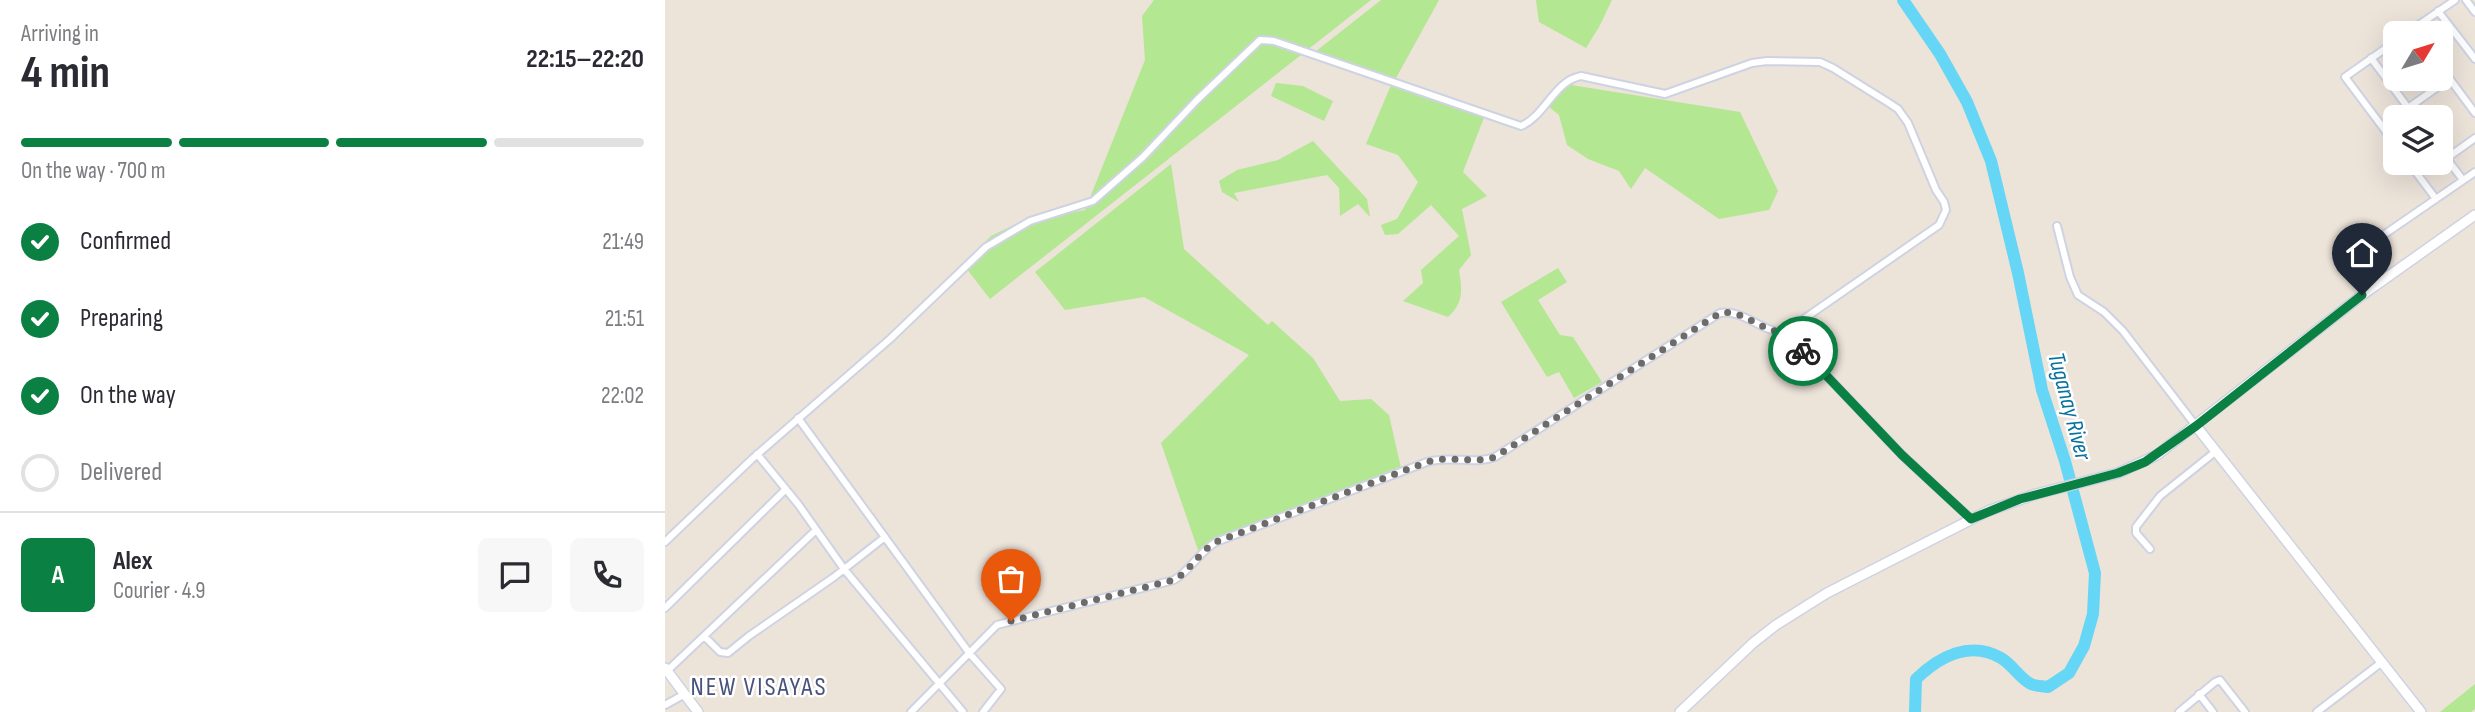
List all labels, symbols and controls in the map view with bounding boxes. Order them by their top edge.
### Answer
text: Arriving in [21,20,99,48]
north arrow [2383,21,2453,91]
map controls [2383,21,2453,175]
text: 22:15–22:20 [526,44,644,75]
text: 4 min [21,46,110,101]
button: layers [2383,105,2453,175]
text: On the way · 700 m [21,157,166,185]
icon: check [21,223,59,261]
pin [2332,223,2392,295]
text: Confirmed [80,226,171,257]
text: 21:49 [602,228,644,256]
icon: home [2343,234,2381,272]
icon: check [21,300,59,338]
text: Preparing [80,303,163,334]
text: 21:51 [605,305,644,333]
courier [1768,316,1838,386]
icon: bike [1784,332,1822,370]
water label: Tuganay River [2041,349,2098,464]
icon: check [21,377,59,415]
text: On the way [80,380,176,411]
text: 22:02 [601,382,644,410]
text: Delivered [80,457,162,488]
button: chat [478,538,552,612]
button: phone [570,538,644,612]
text: Alex [113,546,153,577]
pin [981,549,1041,621]
text: A [52,560,64,591]
icon: bag [992,560,1030,598]
text: Courier · 4.9 [113,577,205,605]
district label: NEW VISAYAS [690,672,828,703]

